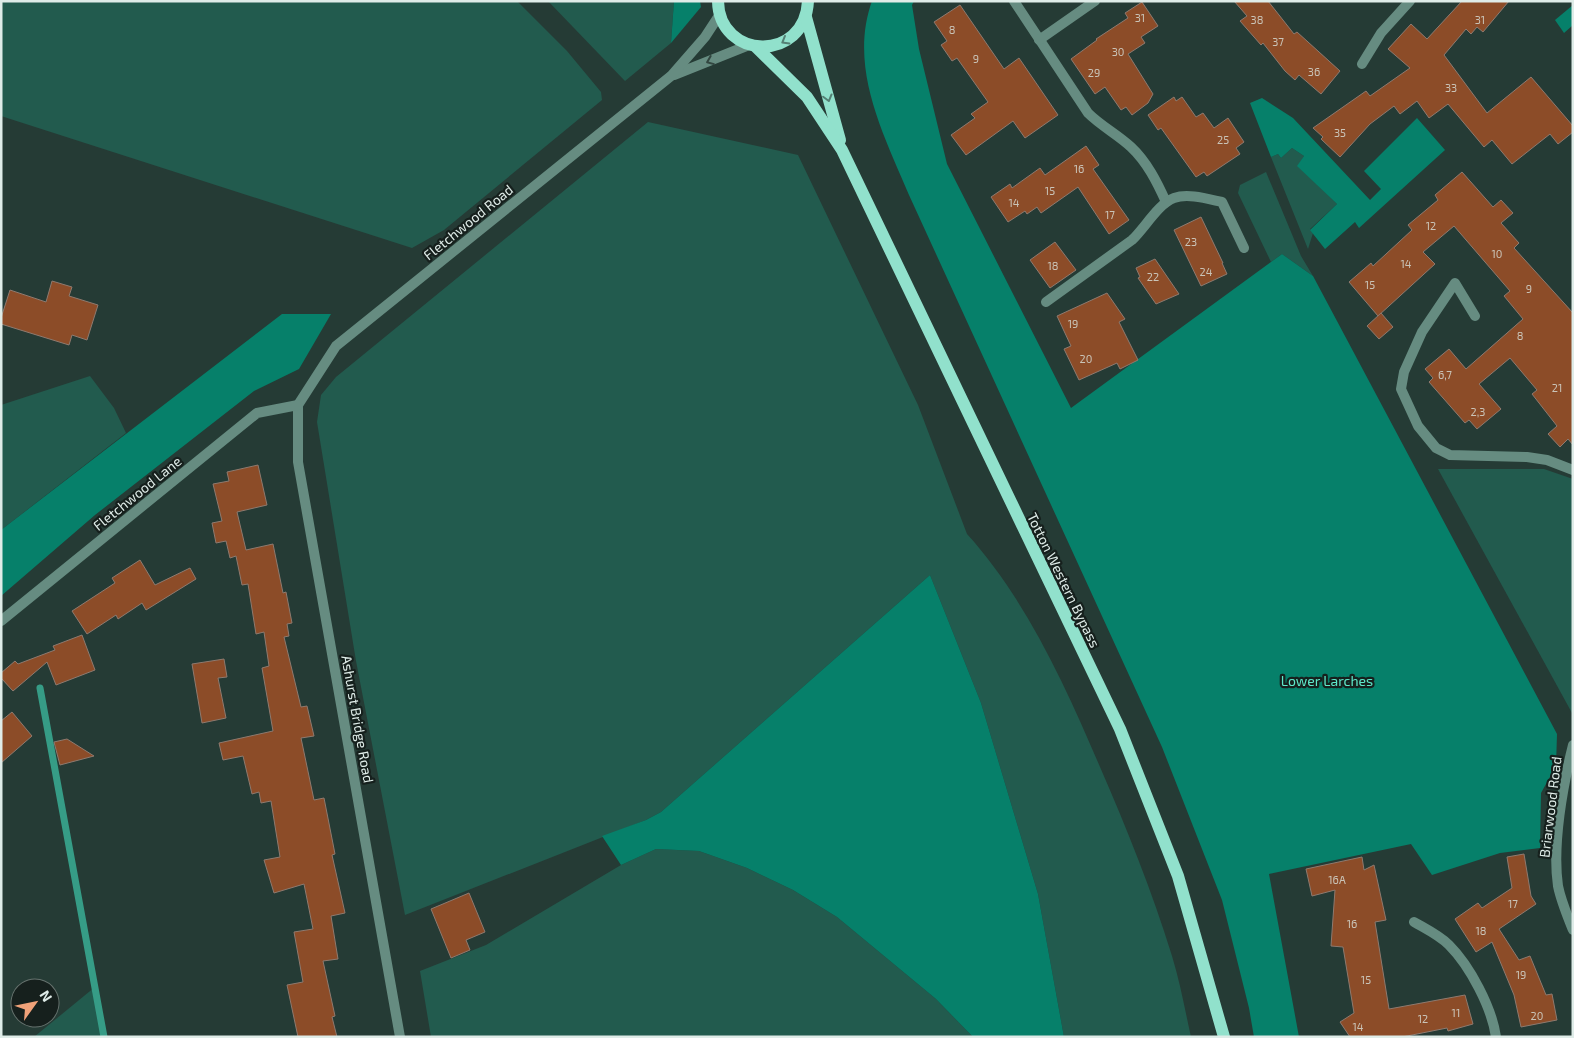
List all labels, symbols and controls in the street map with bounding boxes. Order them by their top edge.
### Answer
house number: 31 [1135,11,1145,24]
house number: 38 [1251,13,1263,26]
house number: 31 [1475,13,1485,26]
house number: 8 [949,23,955,36]
one-way arrow [782,34,791,44]
house number: 37 [1272,35,1284,48]
house number: 30 [1112,45,1124,58]
house number: 9 [973,52,979,65]
one-way arrow [706,54,715,65]
house number: 36 [1308,65,1320,78]
house number: 29 [1088,66,1100,79]
house number: 33 [1445,81,1457,94]
one-way arrow [823,93,833,101]
house number: 35 [1334,126,1346,139]
house number: 25 [1217,133,1229,146]
house number: 16 [1074,162,1084,175]
street label: Fletchwood Road [420,181,516,263]
house number: 15 [1045,184,1055,197]
house number: 14 [1008,196,1020,209]
house number: 17 [1105,208,1115,221]
house number: 12 [1426,219,1436,232]
house number: 23 [1185,235,1197,248]
house number: 10 [1491,247,1503,260]
house number: 14 [1400,257,1412,270]
house number: 18 [1047,259,1059,272]
house number: 24 [1200,265,1213,278]
house number: 22 [1147,270,1159,283]
house number: 15 [1365,278,1375,291]
house number: 9 [1526,282,1532,295]
house number: 19 [1068,317,1078,330]
house number: 8 [1517,329,1523,342]
house number: 20 [1080,352,1092,365]
house number: 6,7 [1438,368,1452,381]
house number: 21 [1552,381,1562,394]
house number: 2,3 [1471,405,1485,418]
street label: Fletchwood Lane [89,452,185,534]
street label: Totton Western Bypass [1024,510,1104,650]
street label: Ashurst Bridge Road [338,654,378,784]
park label: Lower Larches [1281,672,1373,689]
street label: Briarwood Road [1535,755,1565,859]
house number: 16A [1328,873,1346,886]
house number: 17 [1508,897,1518,910]
house number: 16 [1347,917,1357,930]
house number: 18 [1475,924,1487,937]
house number: 19 [1516,968,1526,981]
house number: 15 [1361,973,1371,986]
north arrow [10,978,60,1028]
text: N [36,987,56,1005]
house number: 11 [1452,1006,1460,1019]
house number: 20 [1531,1009,1543,1022]
house number: 12 [1418,1012,1428,1025]
house number: 14 [1352,1020,1364,1033]

